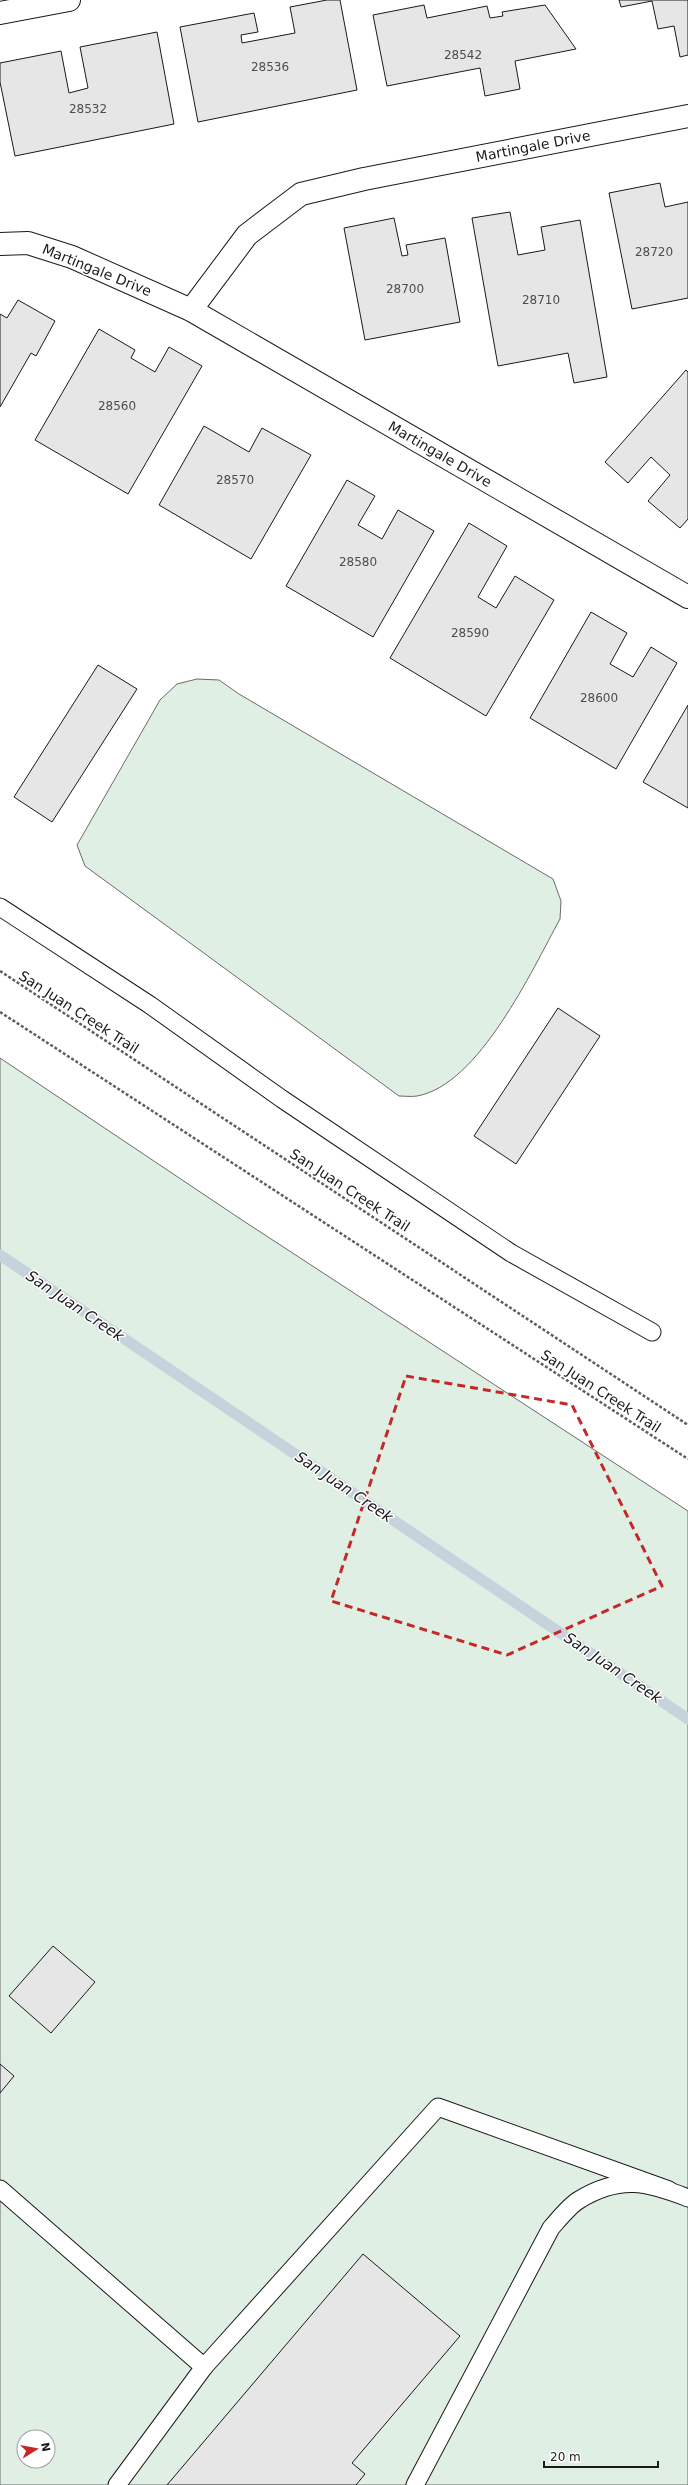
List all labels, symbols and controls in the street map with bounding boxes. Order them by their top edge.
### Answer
house number: 28542 [444,48,482,62]
house number: 28536 [251,60,289,74]
house number: 28532 [69,102,107,116]
street label: Martingale Drive [474,127,592,165]
street label: Martingale Drive [40,241,154,299]
house number: 28720 [635,245,673,259]
house number: 28700 [386,282,424,296]
house number: 28710 [522,293,560,307]
house number: 28560 [98,399,136,413]
street label: Martingale Drive [386,418,494,490]
house number: 28570 [216,473,254,487]
house number: 28580 [339,555,377,569]
house number: 28590 [451,626,489,640]
house number: 28600 [580,691,618,705]
street label: San Juan Creek Trail [16,967,142,1057]
street label: San Juan Creek Trail [287,1145,413,1235]
water label: San Juan Creek [23,1267,128,1346]
street label: San Juan Creek Trail [538,1346,664,1436]
water label: San Juan Creek [292,1448,397,1527]
water label: San Juan Creek [561,1629,666,1708]
north arrow [16,2429,56,2469]
text: N [38,2441,53,2453]
scale bar [544,2443,658,2469]
text: 20 m [550,2450,581,2464]

